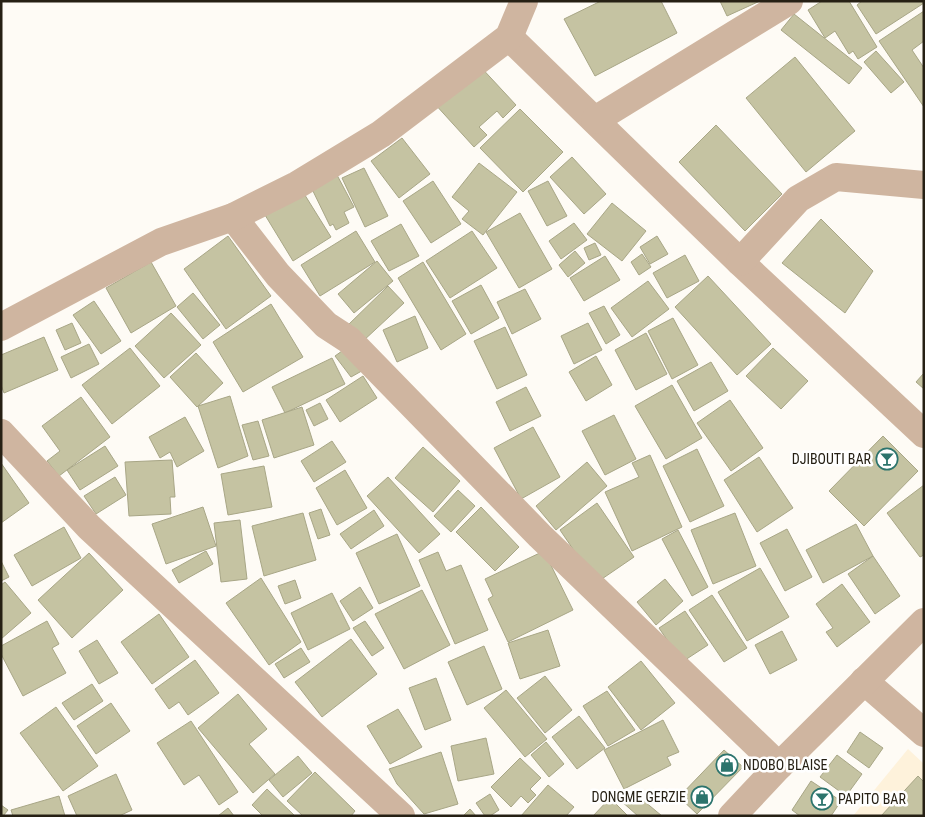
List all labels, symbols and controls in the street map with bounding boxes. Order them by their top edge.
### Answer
bar icon: DJIBOUTI BAR [875,447,899,471]
place label: DJIBOUTI BAR [792,451,872,467]
shop icon: NDOBO BLAISE [715,753,739,777]
place label: NDOBO BLAISE [743,757,828,773]
shop icon: DONGME GERZIE [690,785,714,809]
bar icon: PAPITO BAR [810,787,834,811]
place label: DONGME GERZIE [591,789,686,805]
place label: PAPITO BAR [838,791,906,807]

